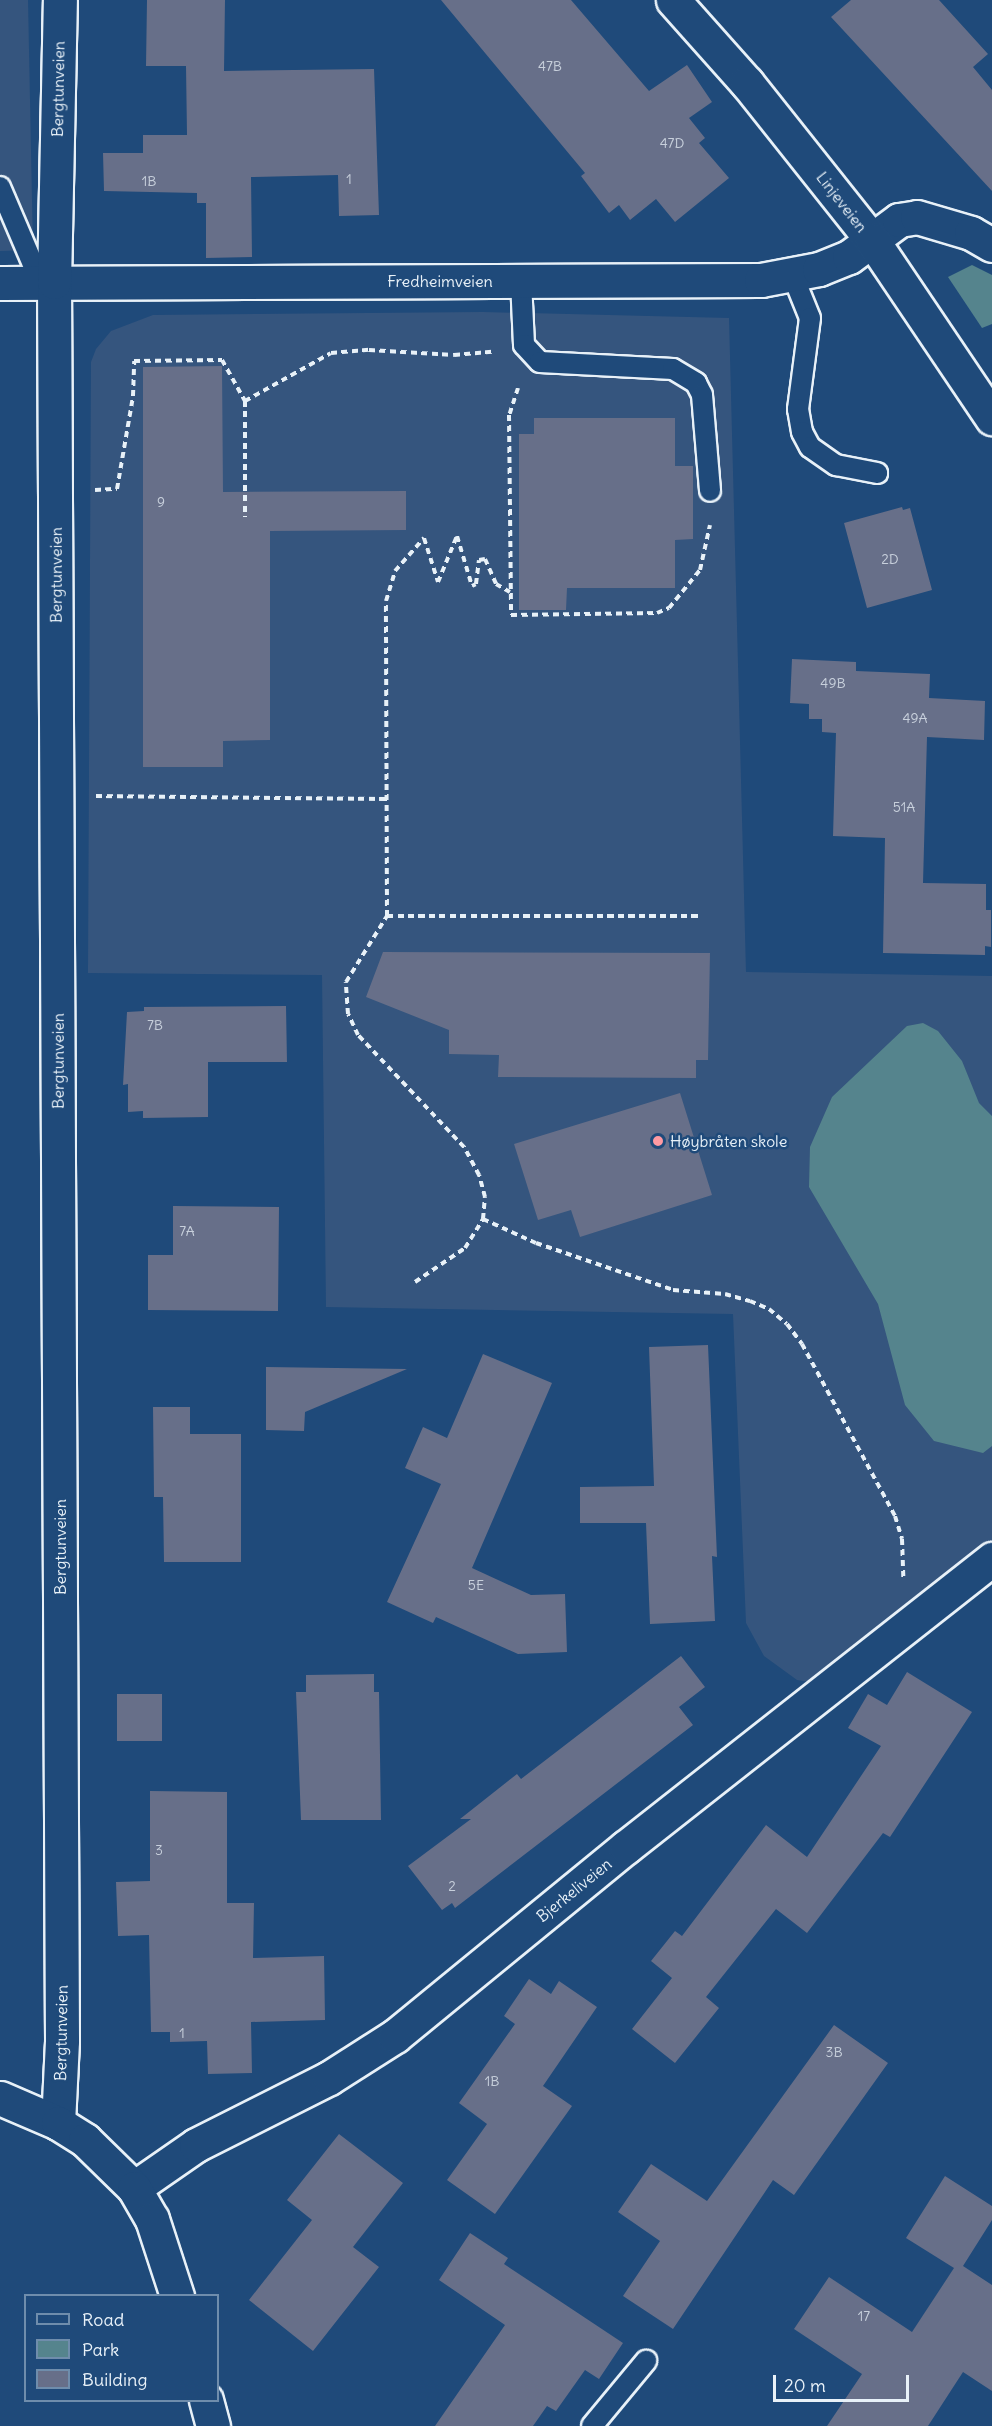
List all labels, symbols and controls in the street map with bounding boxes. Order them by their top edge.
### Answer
street label: Bergtunveien [48,41,68,137]
house number: 47B [538,58,562,74]
house number: 47D [660,135,684,151]
street label: Linjeveien [812,168,872,236]
house number: 1 [346,171,352,187]
house number: 1B [142,173,156,189]
street label: Fredheimveien [387,271,493,291]
house number: 9 [157,494,165,510]
street label: Bergtunveien [46,527,66,623]
house number: 2D [881,551,899,567]
house number: 49B [820,675,846,691]
house number: 49A [902,710,928,726]
house number: 51A [893,799,915,815]
street label: Bergtunveien [48,1013,68,1109]
house number: 7B [147,1017,163,1033]
place label: Høybråten skole [670,1131,787,1151]
marker: Høybråten skole [651,1134,665,1148]
house number: 7A [179,1223,195,1239]
street label: Bergtunveien [50,1499,70,1595]
house number: 5E [468,1577,484,1593]
house number: 3 [155,1842,163,1858]
street label: Bjerkeliveien [533,1854,615,1926]
house number: 2 [448,1878,456,1894]
street label: Bergtunveien [51,1985,71,2081]
house number: 1 [179,2025,185,2041]
house number: 3B [825,2044,843,2060]
house number: 1B [485,2073,499,2089]
legend [24,2294,219,2402]
text: Road [82,2308,124,2331]
house number: 17 [858,2308,870,2324]
text: Park [82,2338,119,2361]
scale bar [776,2363,912,2401]
text: Building [82,2368,147,2391]
text: 20 m [784,2374,826,2397]

